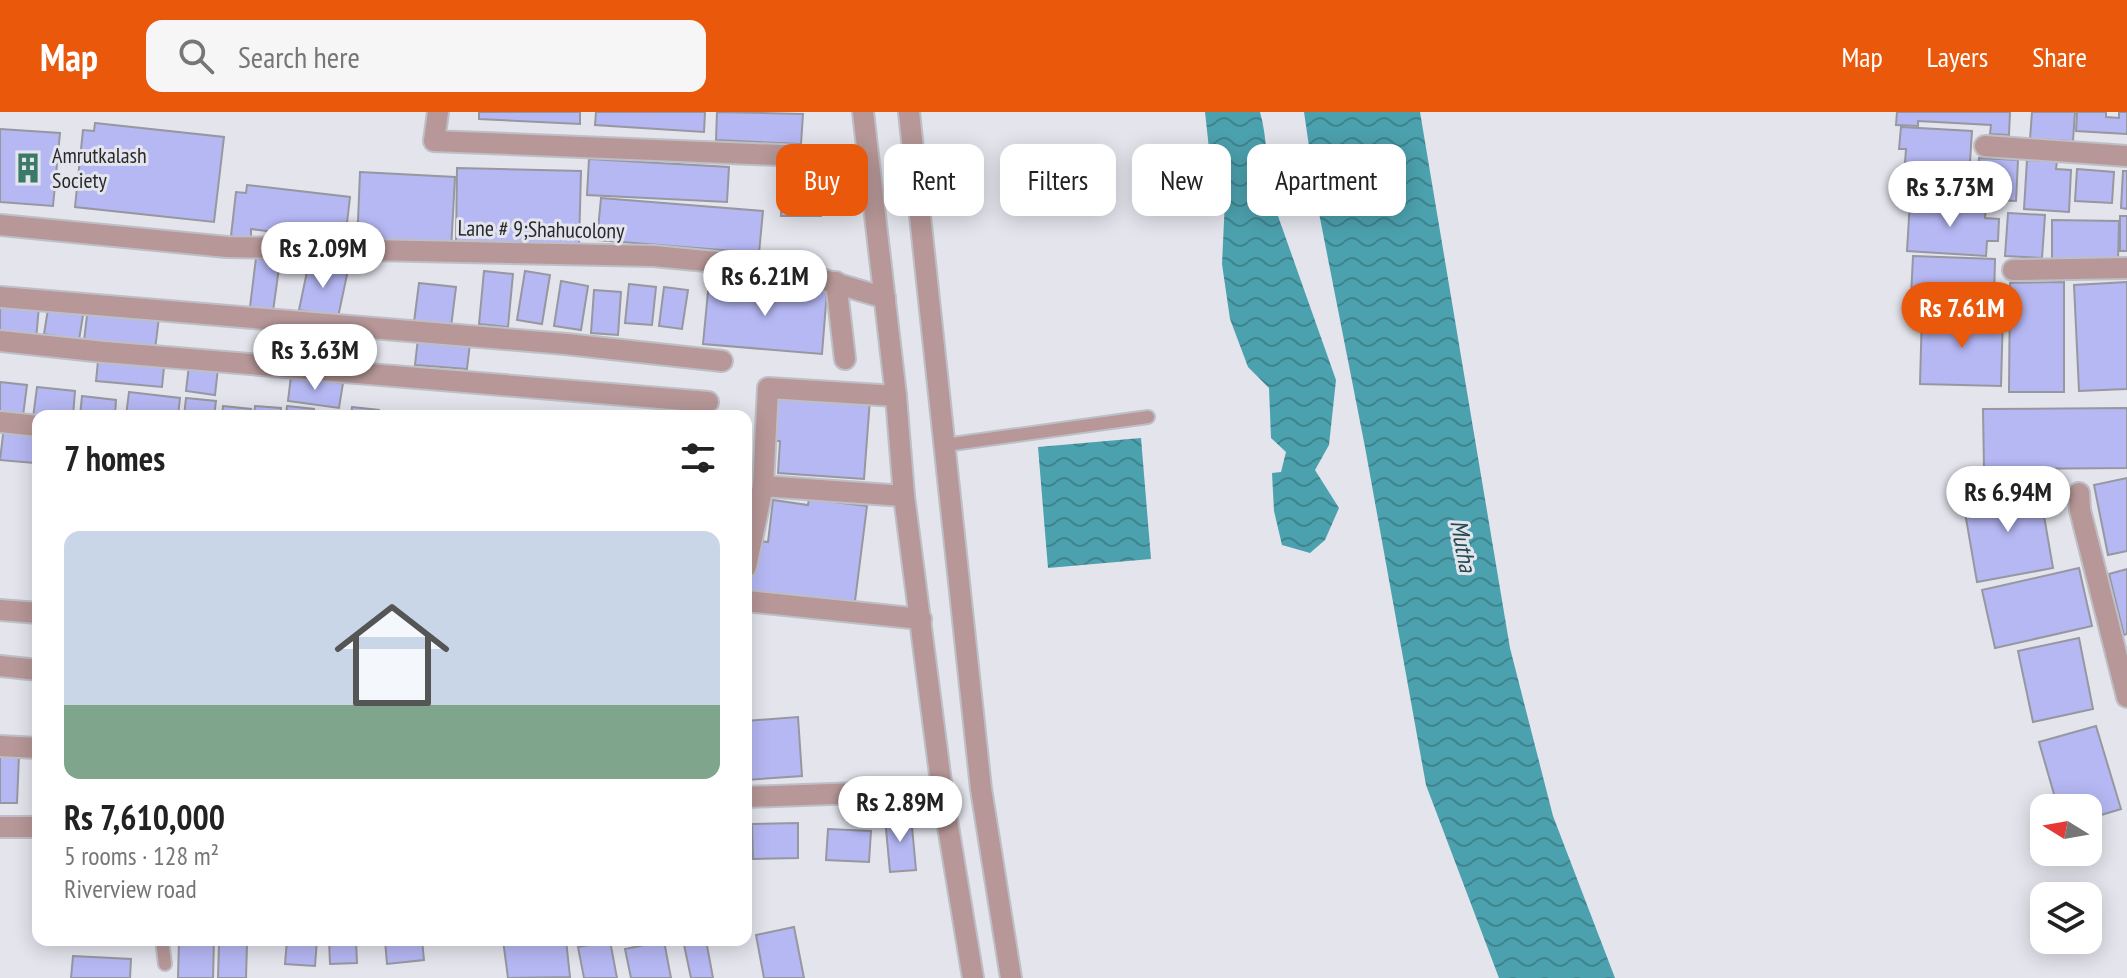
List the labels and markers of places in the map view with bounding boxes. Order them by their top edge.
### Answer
place label: Amrutkalash Society [52,141,147,194]
building icon: Amrutkalash Society [11,151,45,185]
pin: Rs 3.73M [1867,161,2033,229]
pin: Rs 2.09M [240,222,406,290]
pin: Rs 6.21M [682,250,848,318]
pin: Rs 7.61M [1879,282,2045,350]
pin: Rs 3.63M [232,324,398,392]
pin: Rs 6.94M [1925,466,2091,534]
pin: Rs 2.89M [817,776,983,844]

